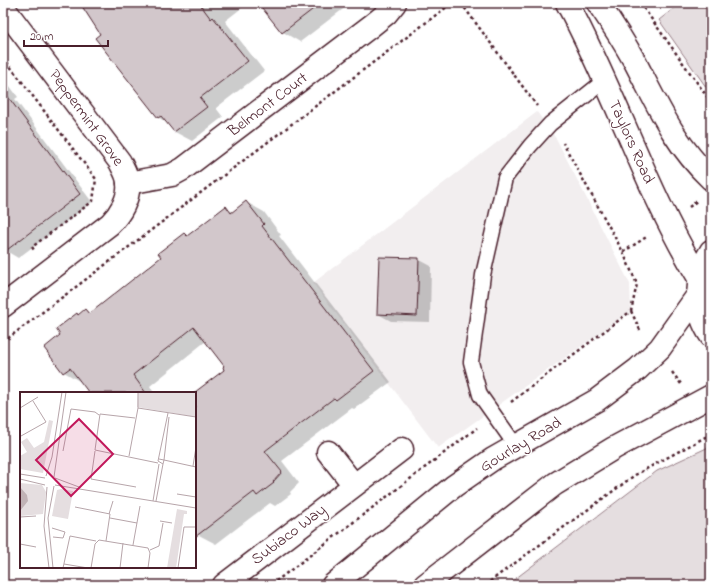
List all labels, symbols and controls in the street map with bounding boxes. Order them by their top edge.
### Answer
scale bar [24,22,108,48]
text: 20 m [30,28,53,46]
street label: Peppermint Grove [43,65,130,172]
street label: Belmont Court [222,66,314,144]
street label: Taylors Road [602,96,660,188]
inset map [20,392,196,568]
street label: Gourlay Road [476,411,566,479]
street label: Subiaco Way [246,499,332,571]

